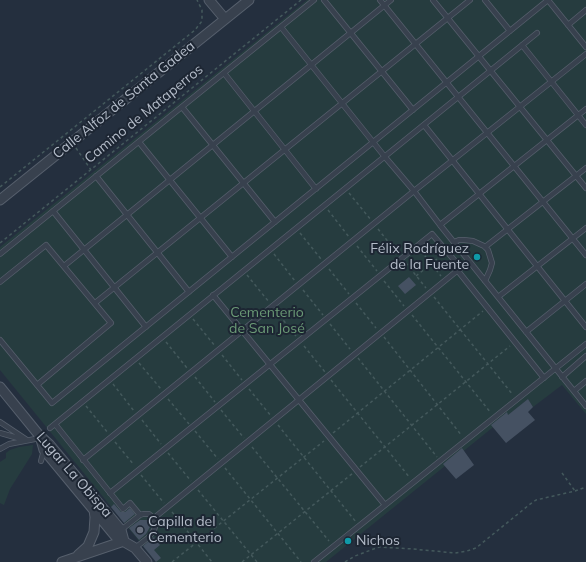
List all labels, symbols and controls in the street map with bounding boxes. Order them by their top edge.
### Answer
street label: Calle Alfoz de Santa Gadea [50,38,198,162]
street label: Camino de Mataperros [81,61,207,167]
place label: Félix Rodríguez de la Fuente [370,241,469,274]
marker: Félix Rodríguez de la Fuente [472,252,482,262]
park label: Cementerio de San José [229,305,305,338]
street label: Lugar La Obispa [33,429,115,521]
place label: Capilla del Cementerio [148,514,222,546]
marker: Capilla del Cementerio [135,525,145,535]
place label: Nichos [356,533,400,549]
marker: Nichos [343,536,353,546]

